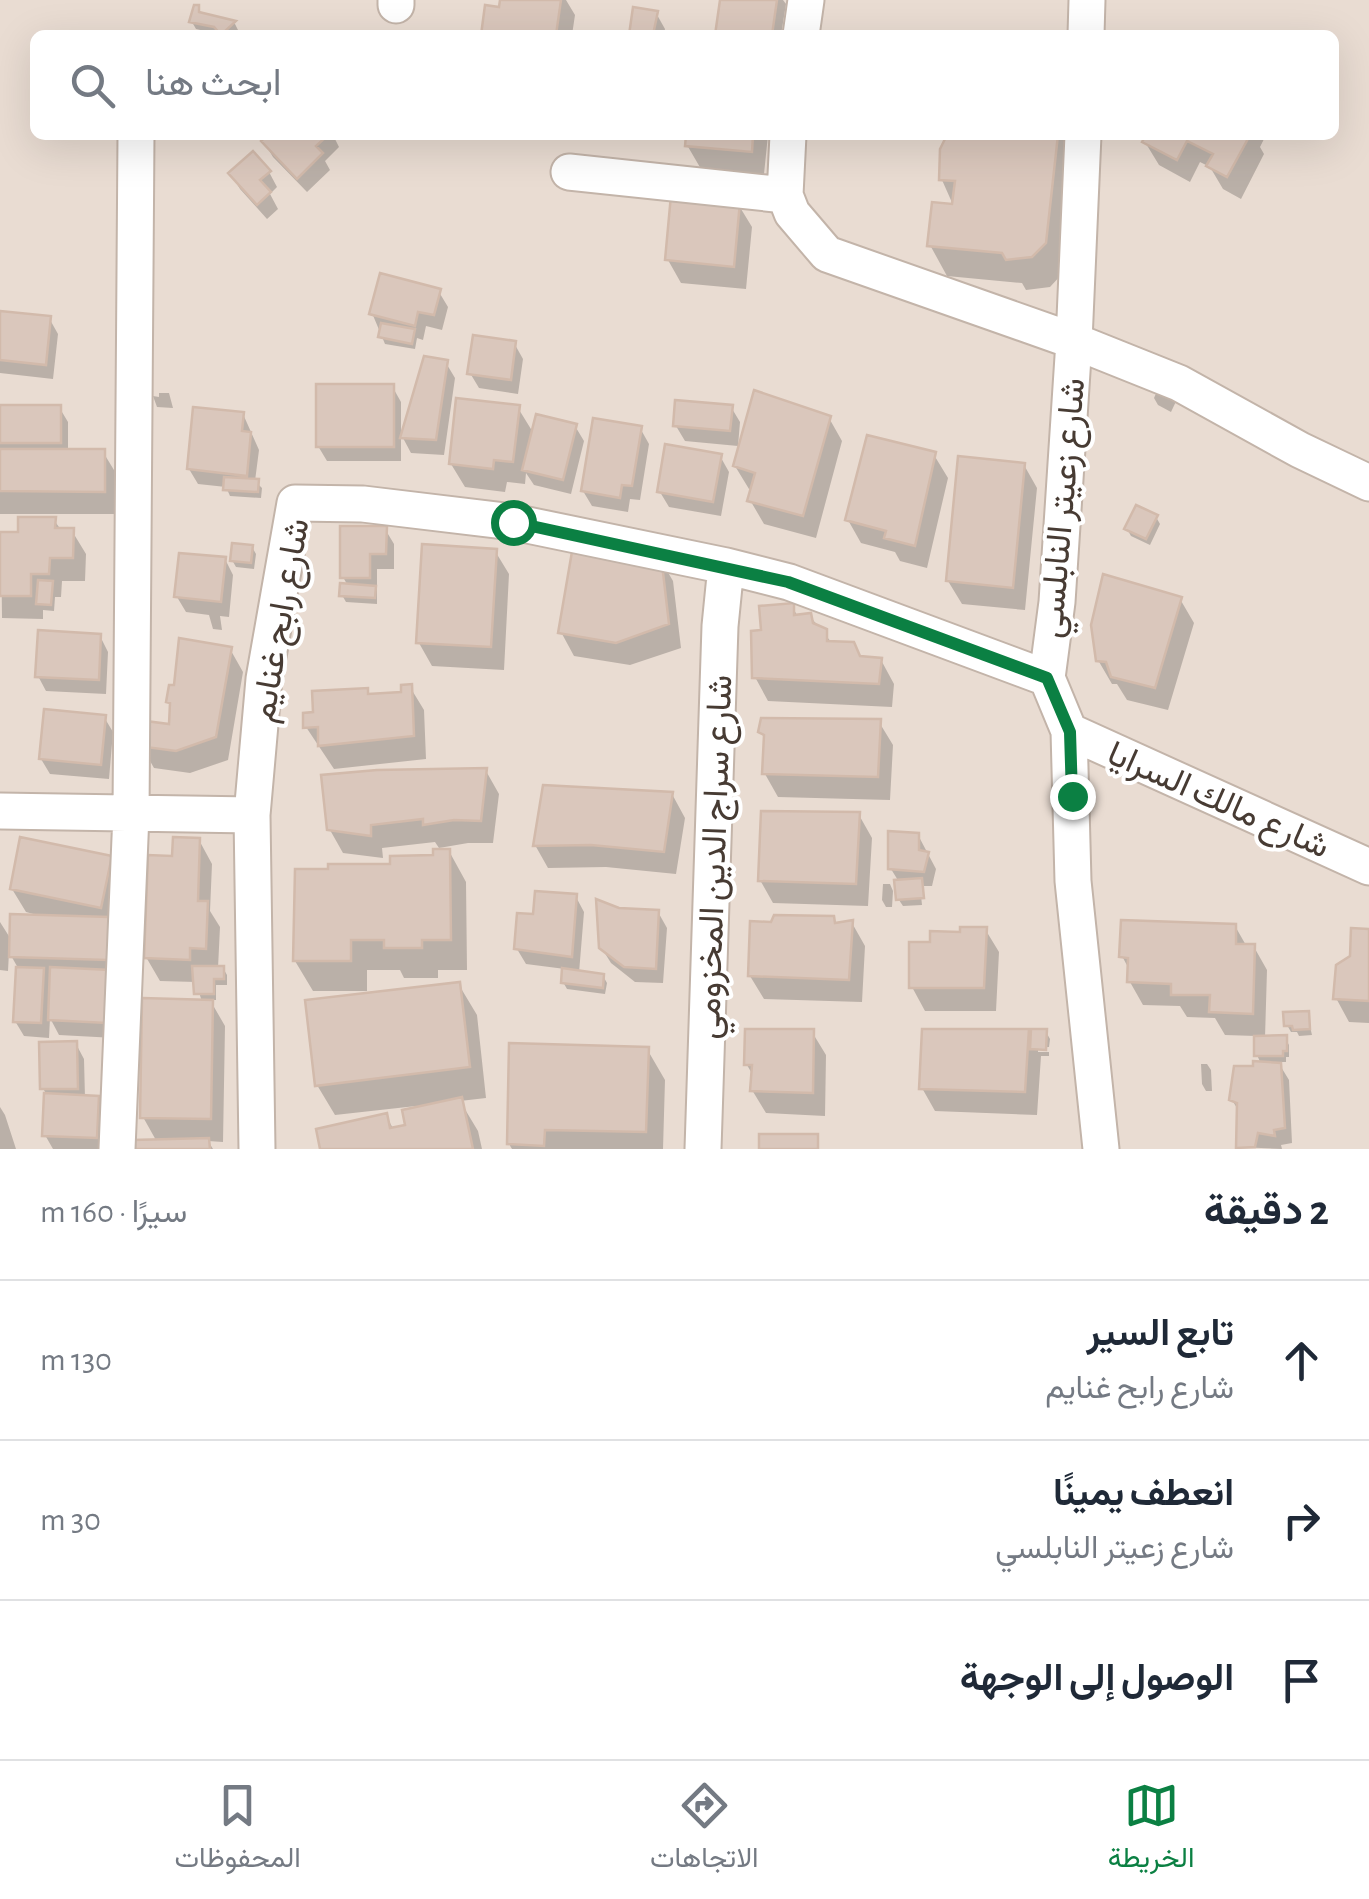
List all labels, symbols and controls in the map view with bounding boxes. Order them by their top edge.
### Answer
search box [30,30,1339,140]
icon: search [65,58,120,113]
text: ابحث هنا [145,65,282,103]
street label: شارع زعيتر النابلسي [1034,377,1101,641]
route start [491,500,537,546]
street label: شارع رابح غنايم [245,516,321,726]
street label: شارع سراج الدين المخزومي [691,674,748,1040]
street label: شارع مالك السرايا [1100,736,1335,869]
route end [1050,774,1096,820]
text: 2 دقيقة [1204,1190,1329,1232]
text: سيرًا · 160 m [40,1196,187,1228]
text: تابع السير [1087,1315,1234,1353]
icon: ahead [1274,1333,1329,1388]
text: 130 m [40,1344,112,1376]
text: شارع رابح غنايم [1045,1372,1234,1404]
text: انعطف يمينًا [1053,1475,1234,1513]
icon: right [1274,1493,1329,1548]
text: 30 m [40,1504,101,1536]
text: شارع زعيتر النابلسي [995,1532,1234,1564]
icon: arrive [1274,1653,1329,1708]
text: الوصول إلى الوجهة [960,1660,1234,1698]
tab: المحفوظات [175,1778,301,1882]
tab: الاتجاهات [650,1778,759,1882]
tab: الخريطة [1108,1778,1194,1882]

